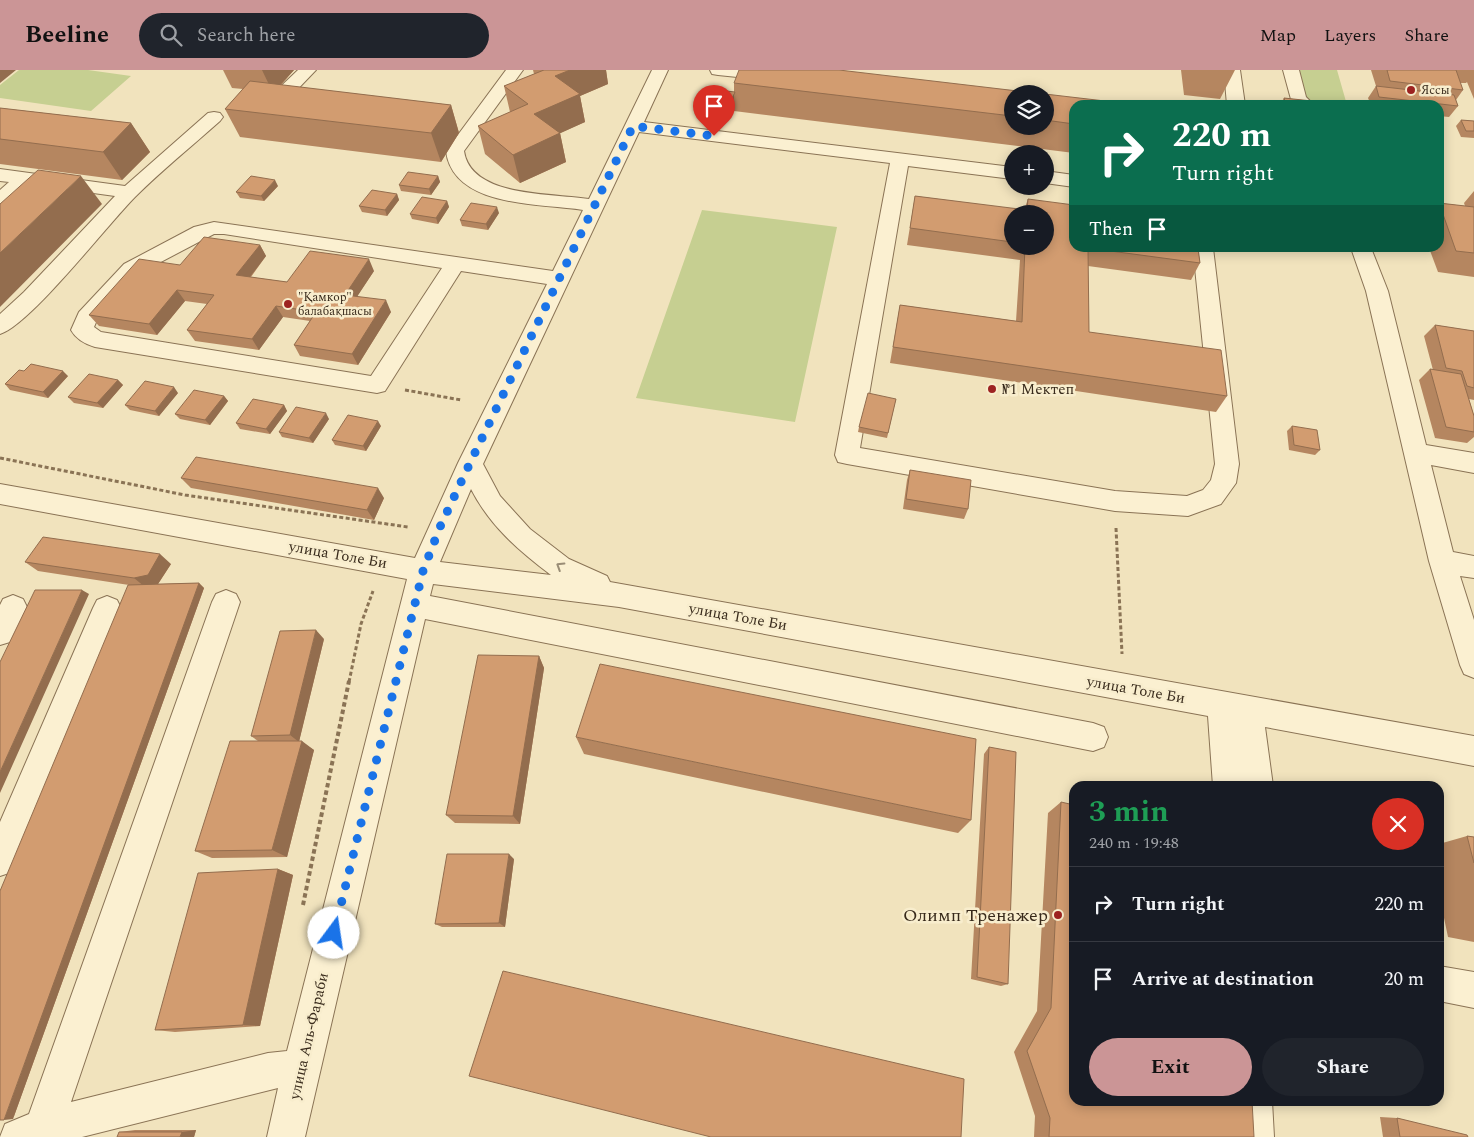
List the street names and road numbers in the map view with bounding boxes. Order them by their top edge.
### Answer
street label: улица Толе Би [286,535,389,575]
street label: улица Толе Би [686,597,789,637]
street label: улица Толе Би [1084,670,1187,710]
street label: улица Аль-Фараби [283,970,335,1103]

